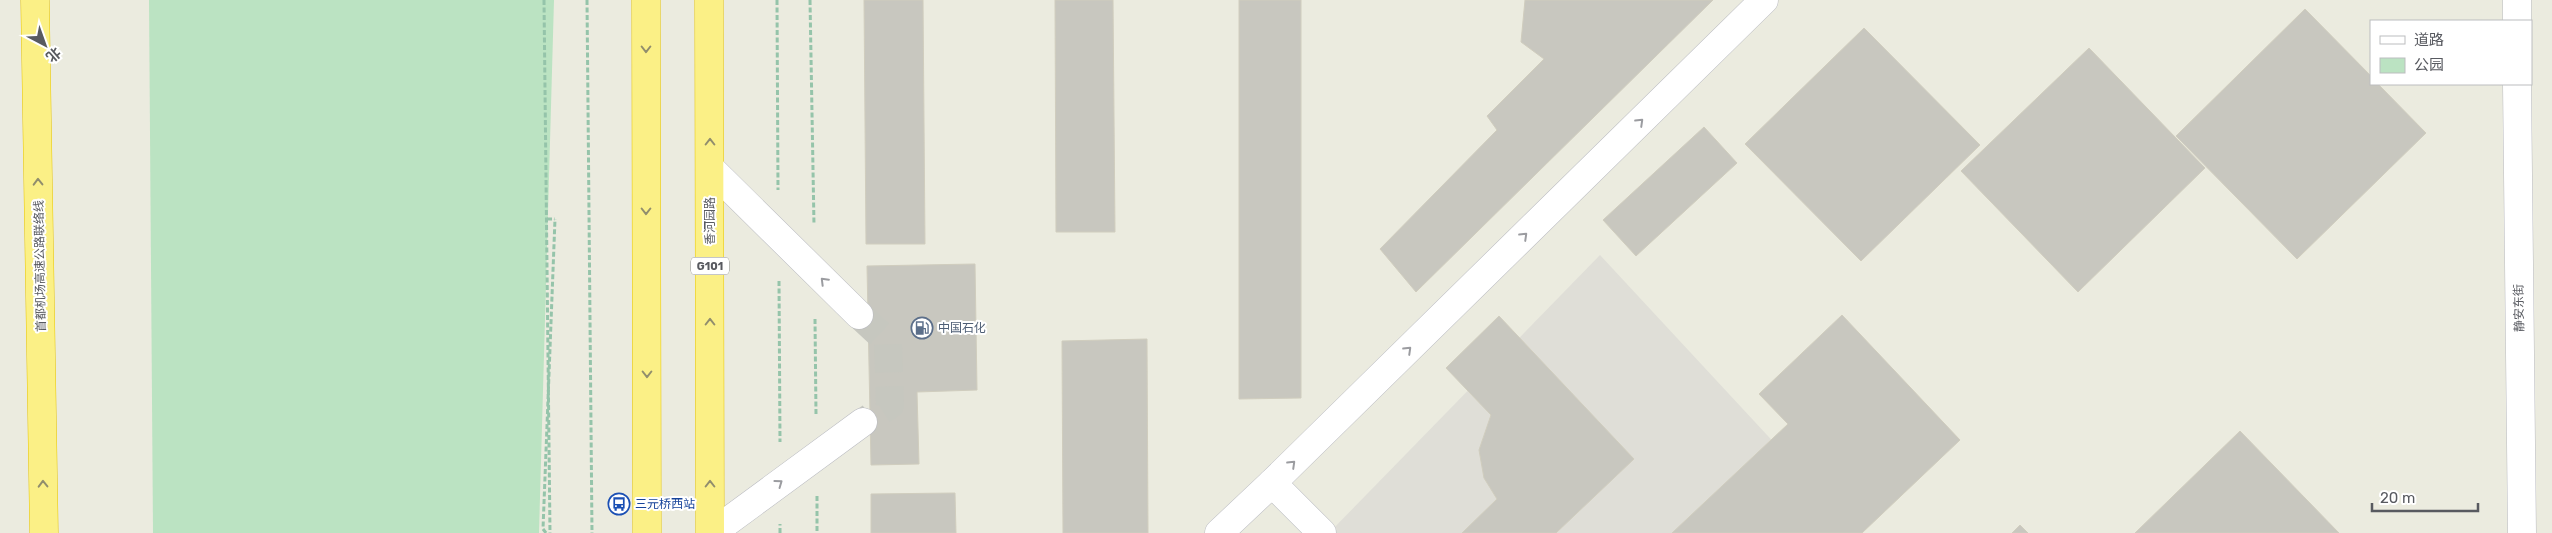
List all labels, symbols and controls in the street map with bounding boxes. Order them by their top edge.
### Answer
north arrow [20,20,70,70]
legend [2370,20,2532,85]
text: 道路 [2414,31,2444,49]
text: 北 [42,43,64,65]
one-way arrow [641,45,651,53]
text: 公园 [2414,56,2444,74]
one-way arrow [1634,119,1643,128]
one-way arrow [705,138,715,146]
one-way arrow [33,178,43,186]
street label: 香河园路 [703,197,717,245]
street label: 首都机场高速公路联络线 [32,200,48,332]
one-way arrow [641,208,651,215]
one-way arrow [1518,233,1527,242]
road number: G101 [691,258,729,274]
one-way arrow [821,277,830,286]
street label: 静安东街 [2512,284,2526,332]
fuel station icon: 中国石化 [910,316,934,340]
one-way arrow [705,318,715,326]
place label: 中国石化 [938,321,986,335]
one-way arrow [1402,347,1411,356]
one-way arrow [642,370,652,378]
one-way arrow [1286,460,1295,469]
one-way arrow [38,480,48,488]
one-way arrow [705,480,715,488]
one-way arrow [774,480,783,490]
scale bar [2372,480,2478,512]
text: 20 m [2380,489,2415,507]
bus stop icon: 三元桥西站 [607,492,631,516]
place label: 三元桥西站 [635,497,695,511]

